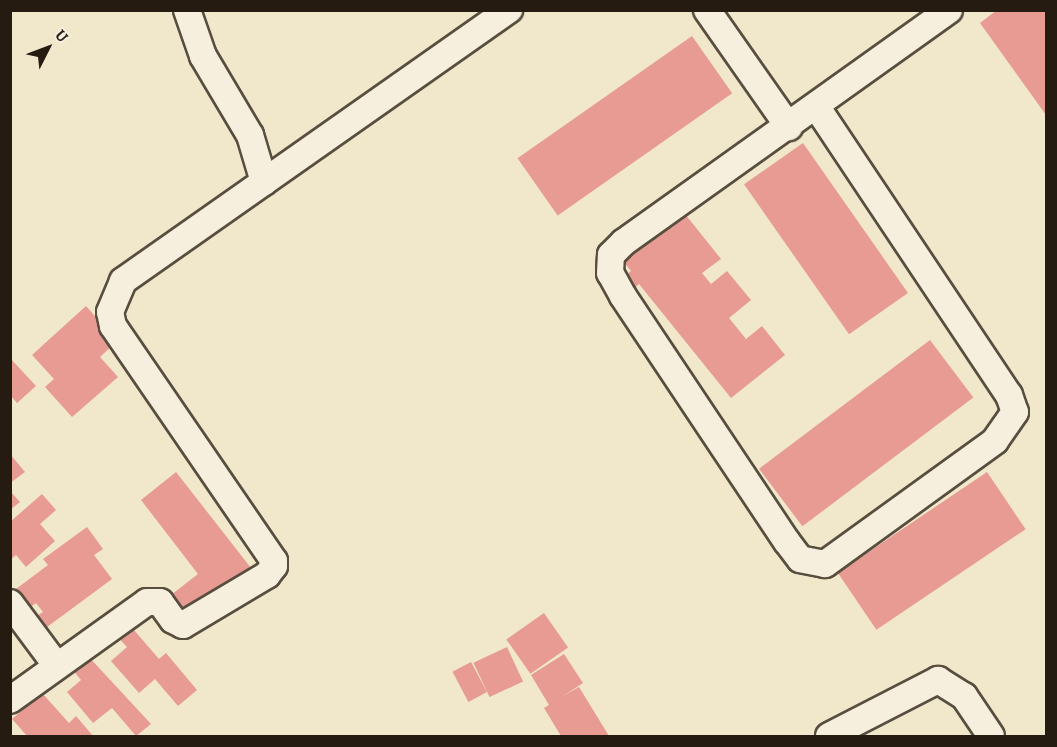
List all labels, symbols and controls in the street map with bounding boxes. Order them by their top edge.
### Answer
north arrow [18,18,78,78]
text: U [50,25,73,47]

